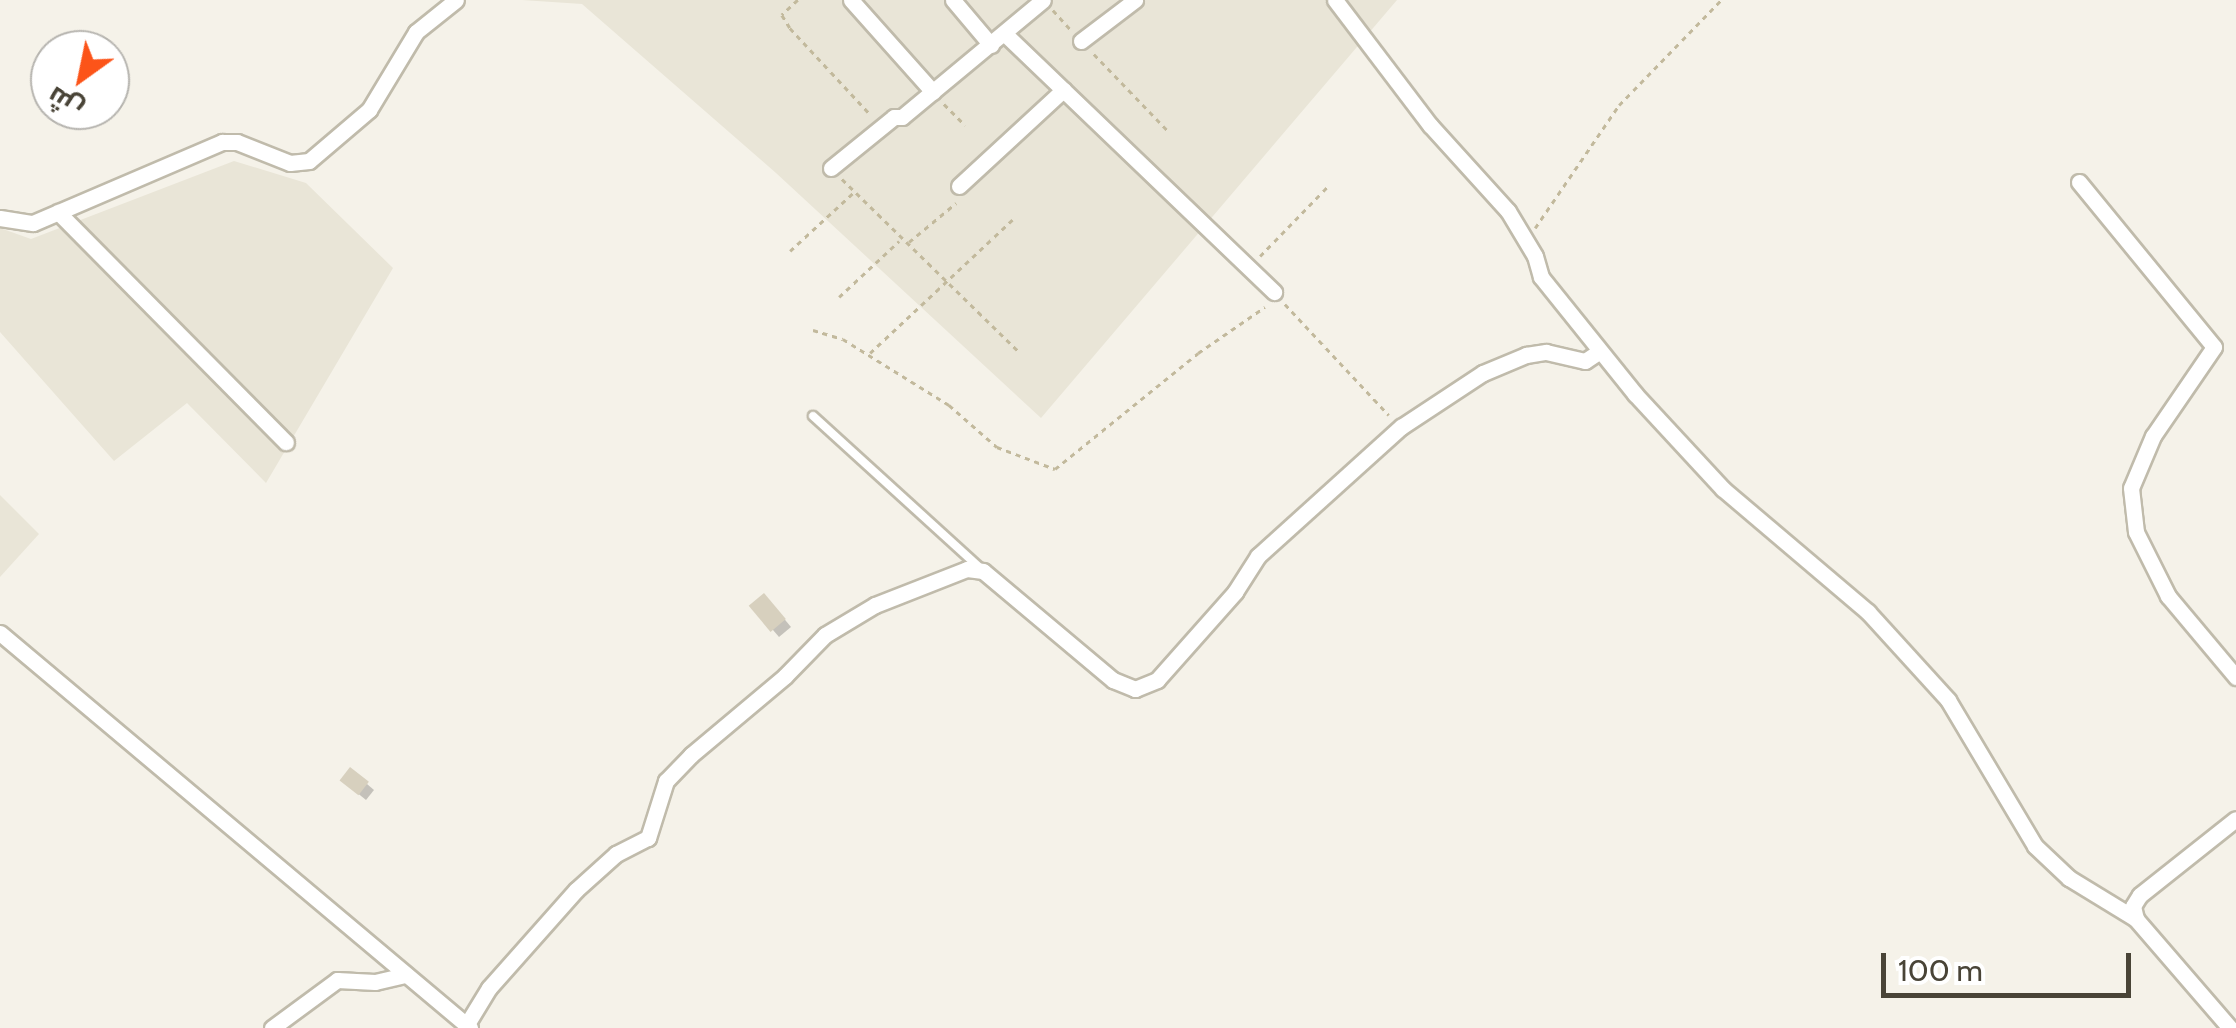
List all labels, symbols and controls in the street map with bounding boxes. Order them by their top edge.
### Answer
north arrow [30,30,130,130]
text: ش [40,79,89,128]
scale bar [1886,933,2136,995]
text: 100 m [1898,952,1983,989]

